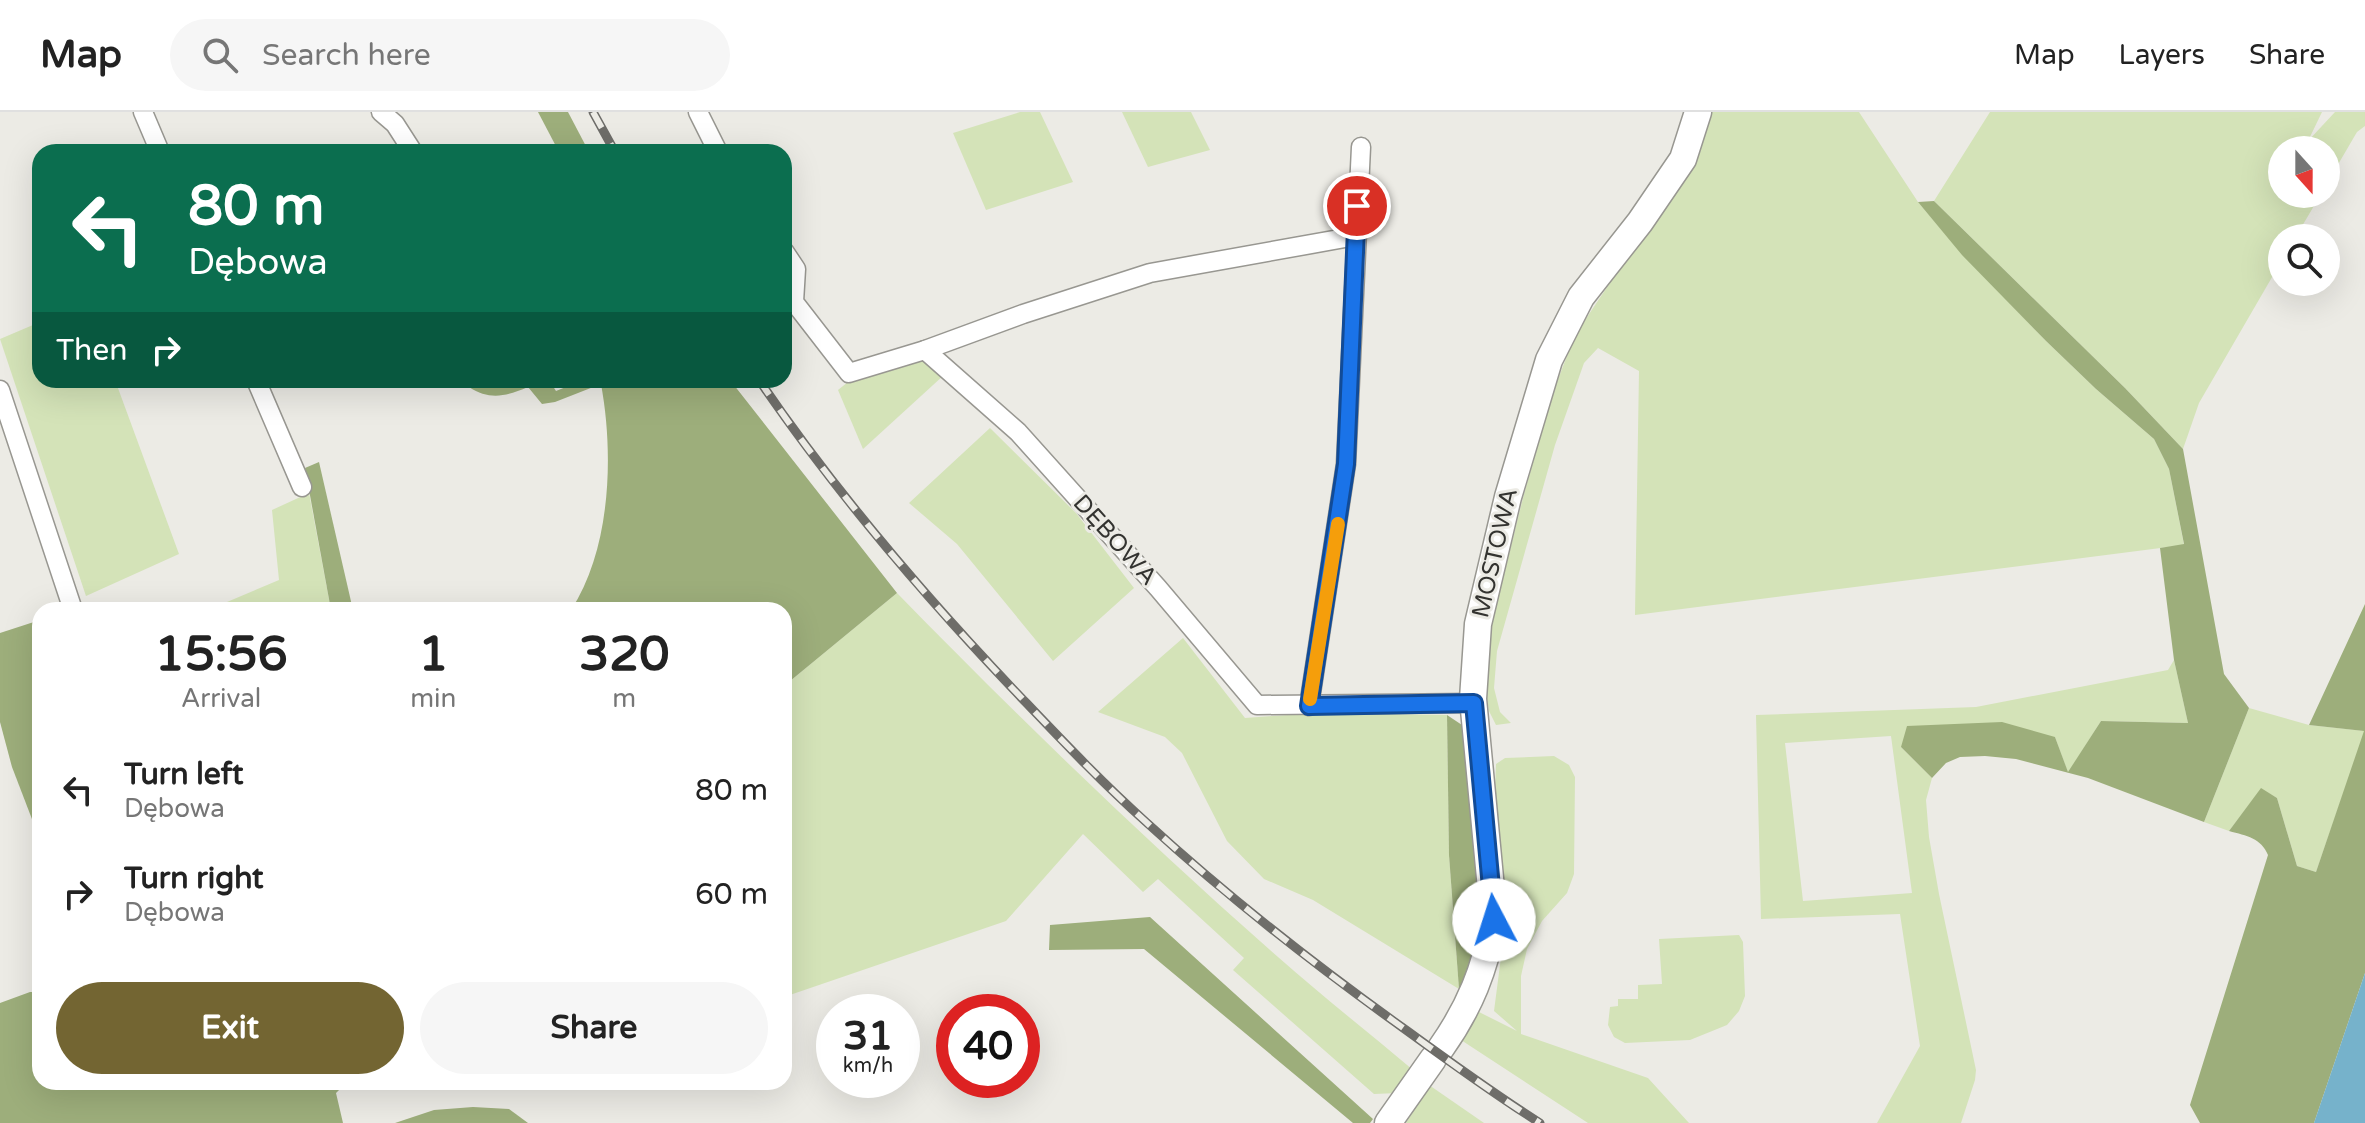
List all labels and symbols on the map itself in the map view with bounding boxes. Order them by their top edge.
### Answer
north arrow [2268,136,2340,208]
pin [1323,172,1391,240]
street label: MOSTOWA [1466,485,1524,621]
street label: DĘBOWA [1067,489,1163,591]
position arrow [1452,878,1536,962]
speed limit sign: 40 [936,994,1040,1098]

